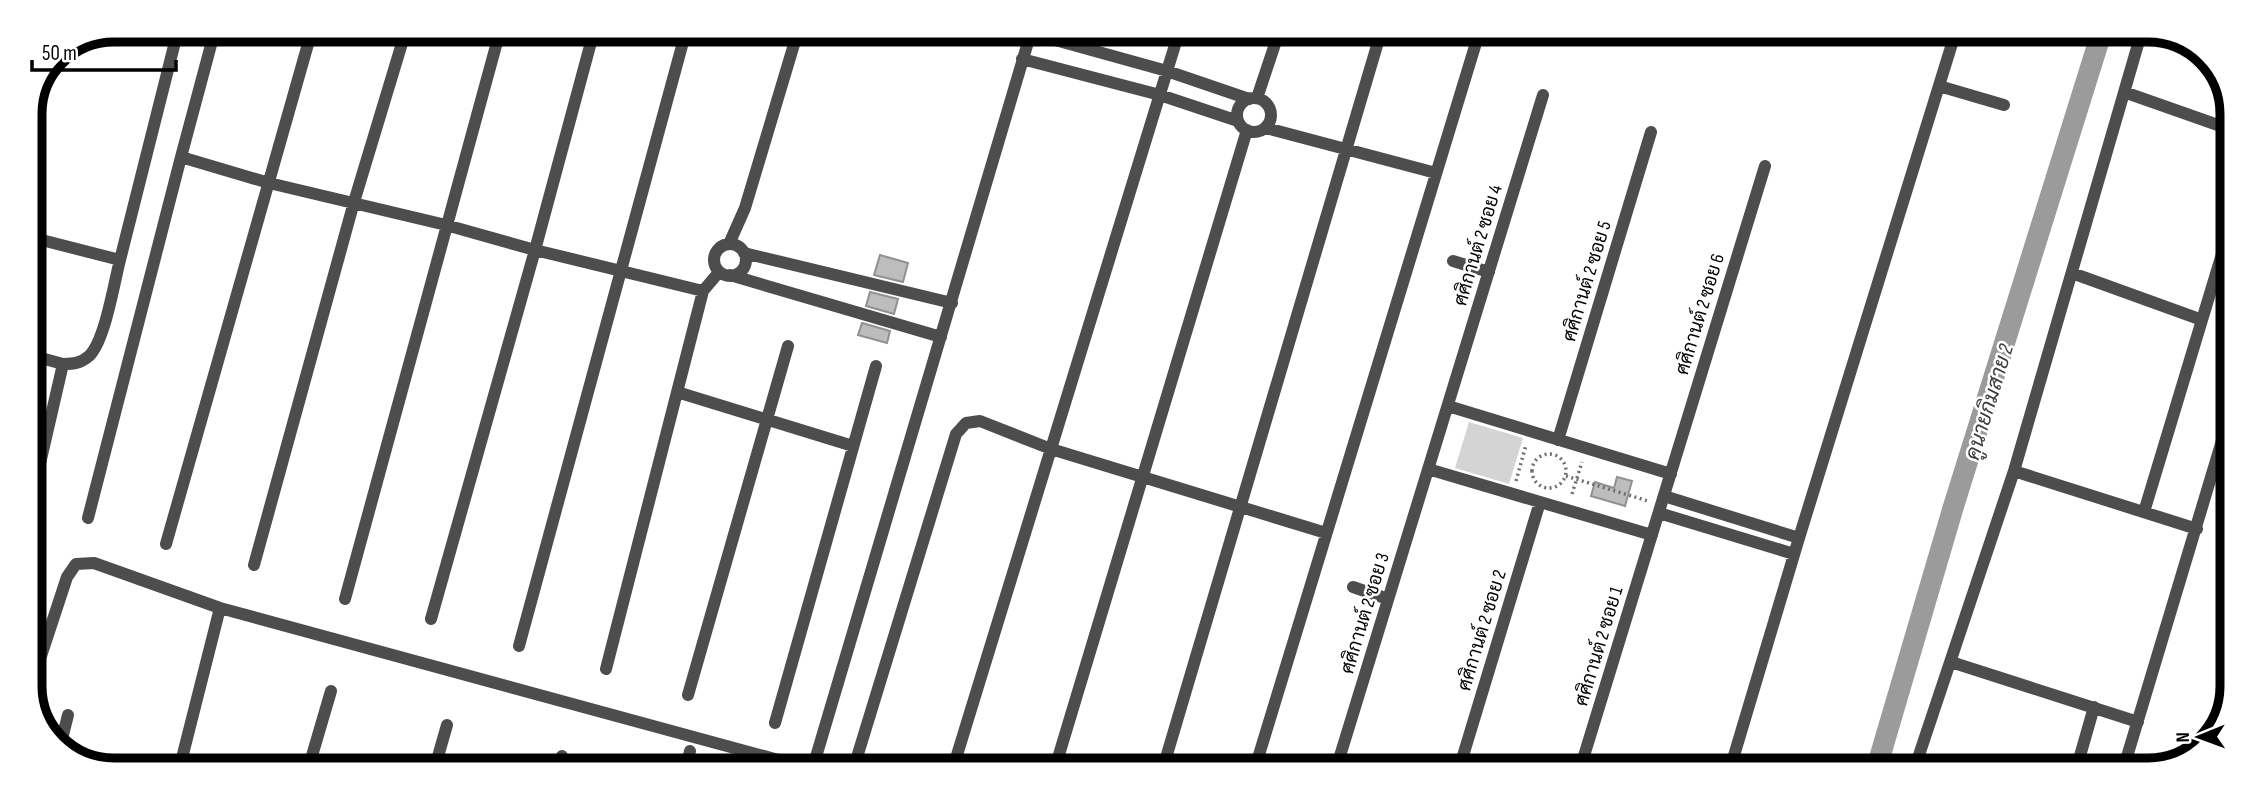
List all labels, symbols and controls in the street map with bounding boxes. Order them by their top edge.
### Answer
scale bar [32,28,175,72]
text: 50 m [42,41,77,66]
street label: ศศิกานต์ 2 ซอย 4 [1447,182,1508,309]
street label: ศศิกานต์ 2 ซอย 5 [1556,218,1617,345]
street label: ศศิกานต์ 2 ซอย 6 [1669,250,1730,378]
water label: คูนายกิมสาย 2 [1960,341,2021,463]
street label: ศศิกานต์ 2 ซอย 3 [1334,550,1395,677]
street label: ศศิกานต์ 2 ซอย 2 [1451,567,1512,694]
street label: ศศิกานต์ 2 ซอย 1 [1568,583,1629,709]
north arrow [2164,702,2234,772]
text: N [2172,732,2195,743]

